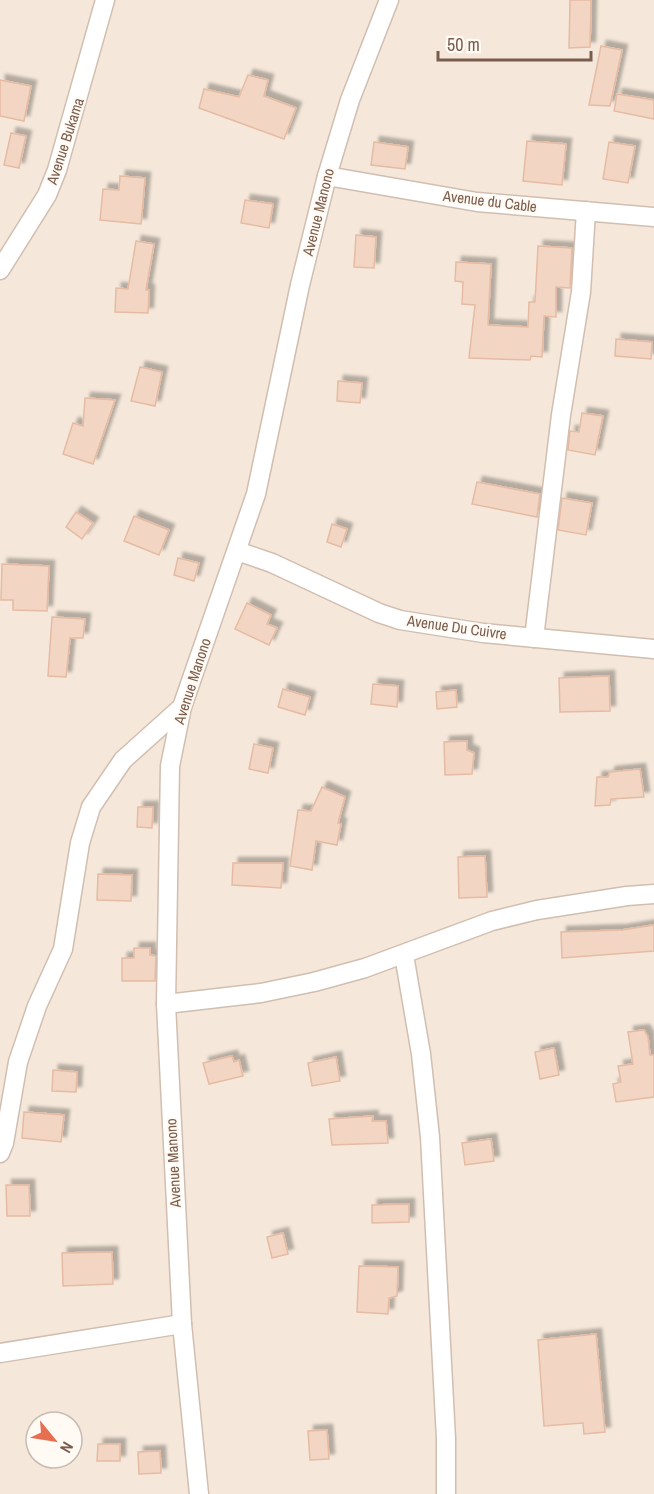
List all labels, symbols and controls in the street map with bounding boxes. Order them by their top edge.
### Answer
scale bar [438,24,591,62]
text: 50 m [447,32,480,57]
street label: Avenue Bukama [41,95,89,188]
street label: Avenue Manono [297,166,339,259]
street label: Avenue du Cable [441,185,538,217]
street label: Avenue Du Cuivre [405,609,508,644]
street label: Avenue Manono [168,635,216,728]
street label: Avenue Manono [160,1118,186,1209]
north arrow [24,1410,84,1470]
text: N [55,1438,79,1457]

